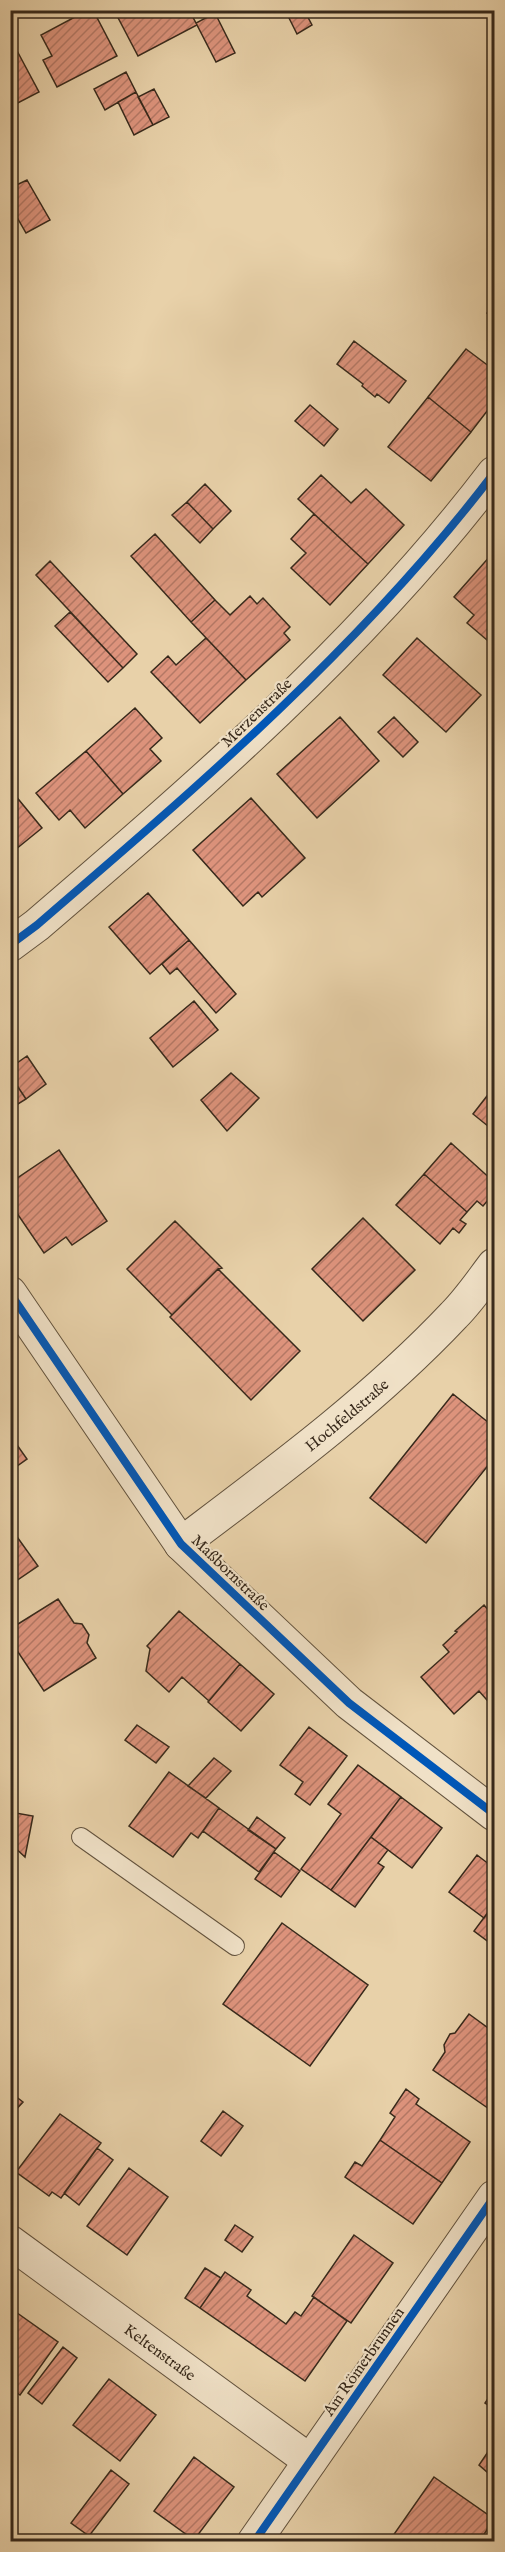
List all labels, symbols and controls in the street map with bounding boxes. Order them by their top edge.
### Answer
street label: Merzenstraße [218,675,297,752]
street label: Hochfeldstraße [302,1375,394,1457]
street label: Maßbornstraße [186,1531,273,1616]
street label: Am Römerbrunnen [319,2303,410,2421]
street label: Keltenstraße [119,2320,199,2386]

